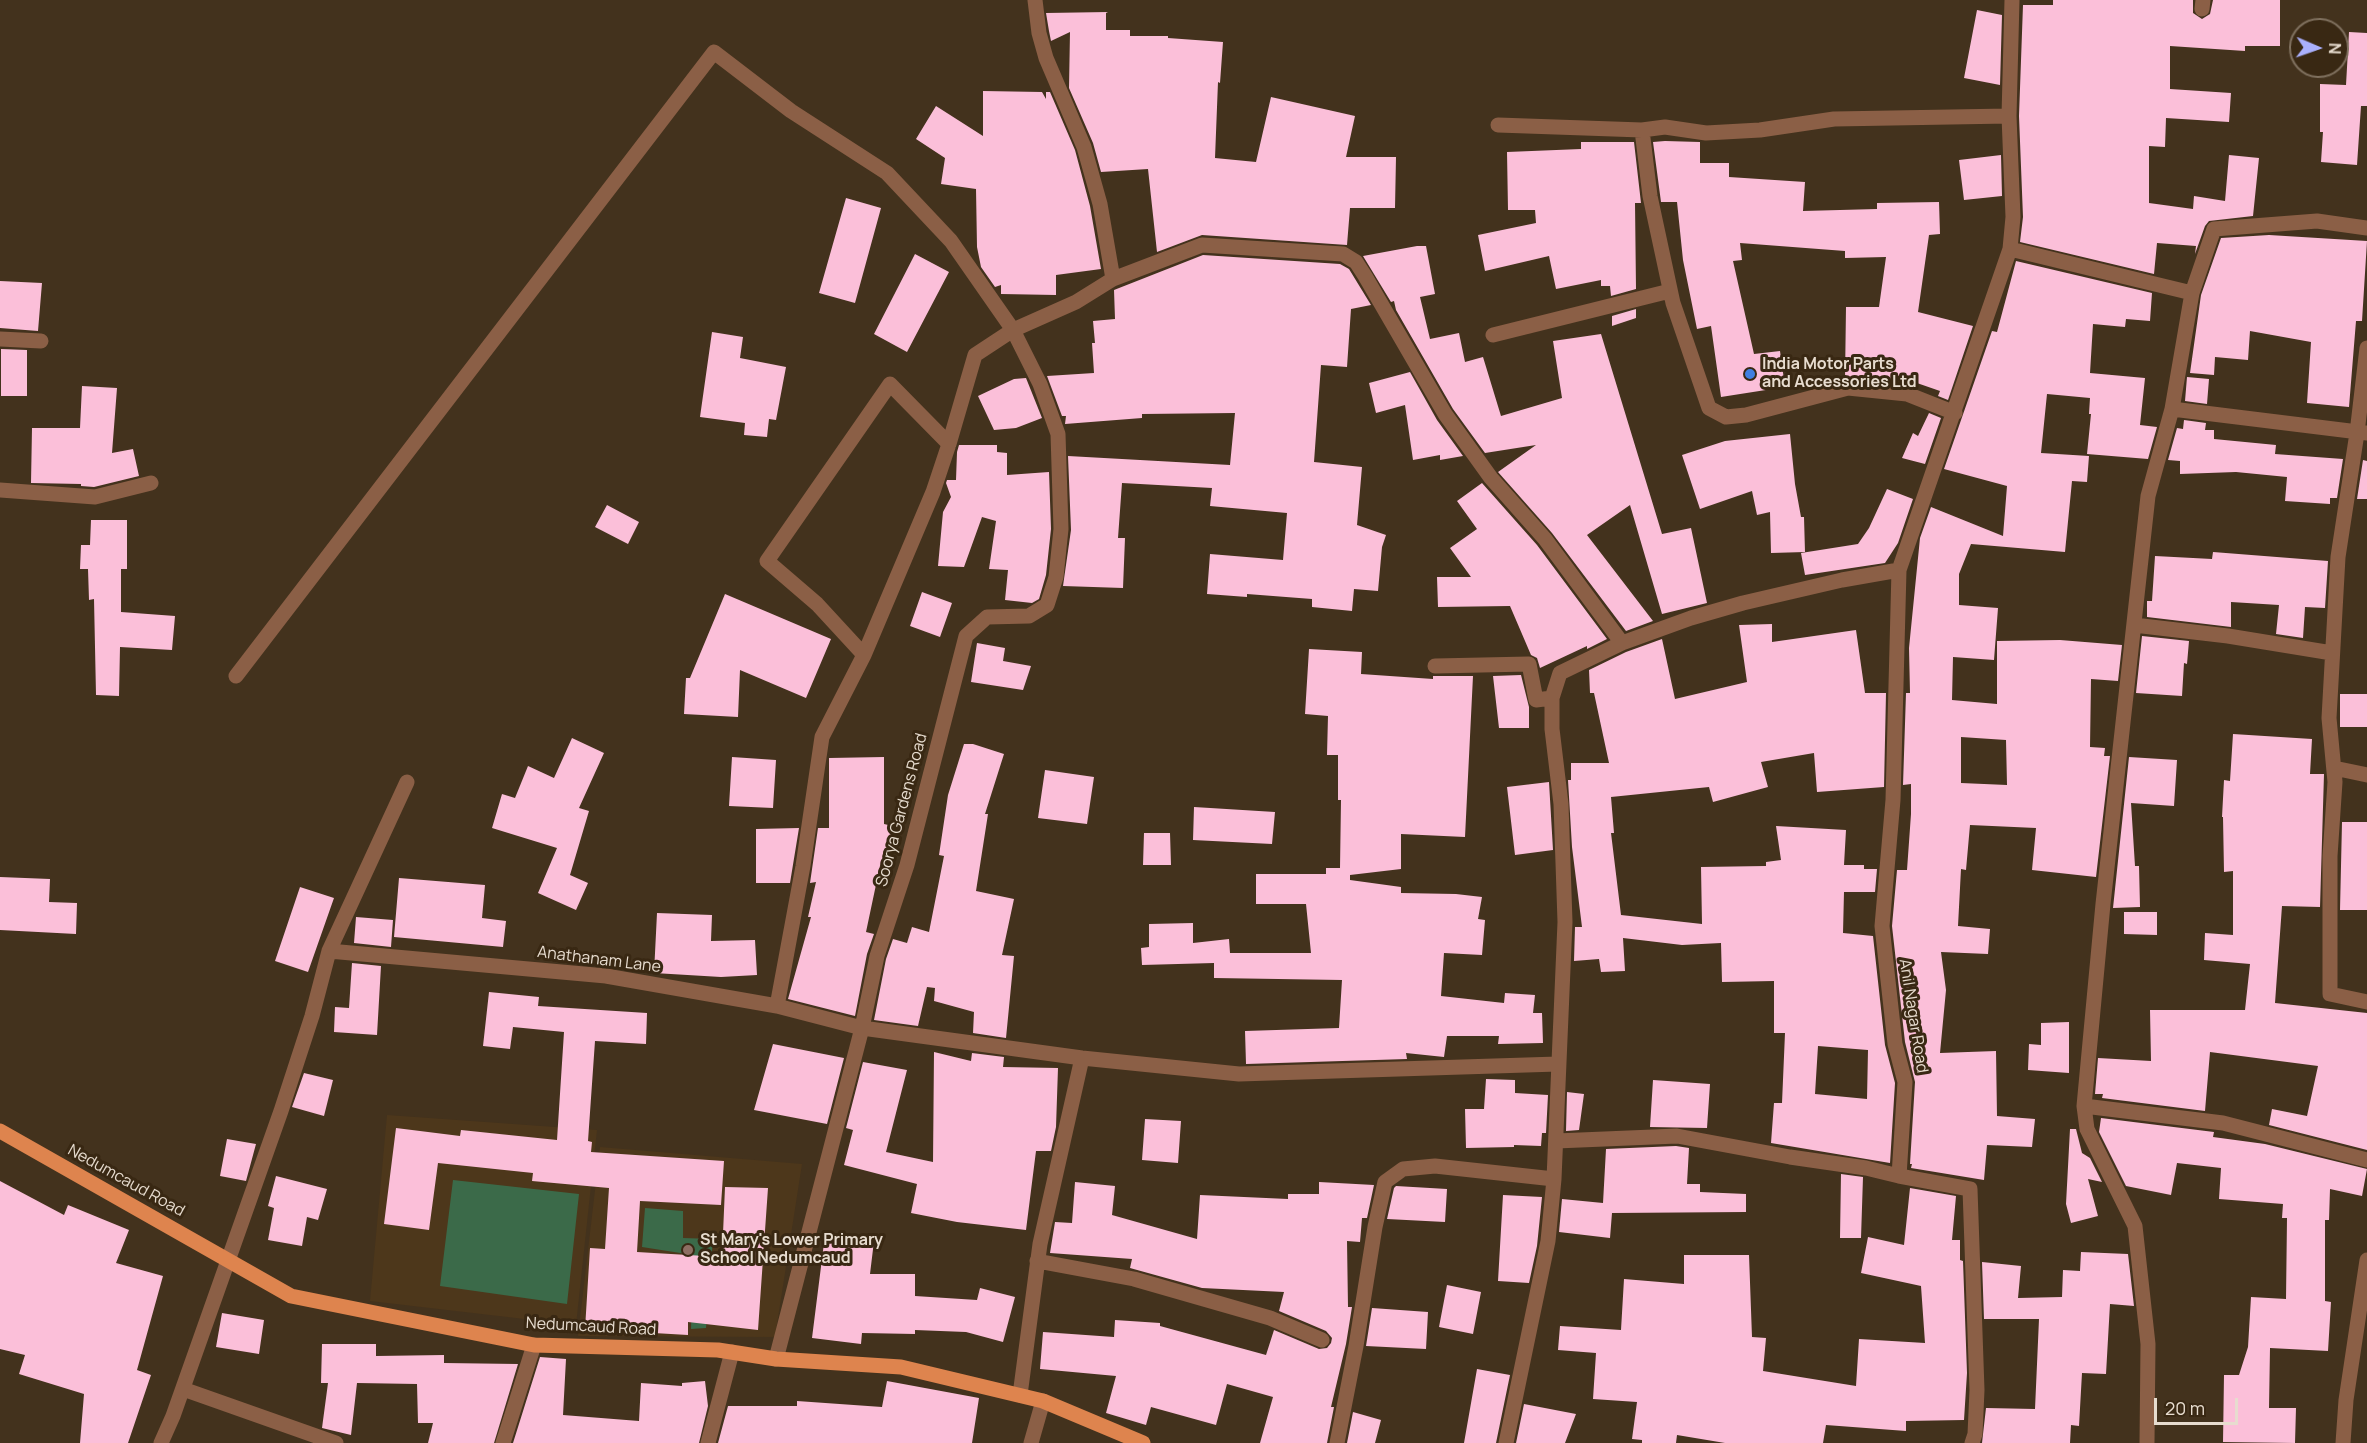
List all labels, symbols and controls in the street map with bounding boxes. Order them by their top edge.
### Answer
north arrow [2289,18,2349,78]
text: N [2324,42,2346,55]
place label: India Motor Parts and Accessories Ltd [1762,355,1917,393]
marker: India Motor Parts and Accessories Ltd [1743,367,1757,381]
street label: Soorya Gardens Road [872,731,932,889]
street label: Anathanam Lane [536,943,662,977]
street label: Anil Nagar Road [1894,958,1932,1074]
street label: Nedumcaud Road [64,1141,188,1221]
place label: St Mary's Lower Primary School Nedumcaud [700,1231,883,1269]
marker: St Mary's Lower Primary School Nedumcaud [681,1243,695,1257]
street label: Nedumcaud Road [525,1314,657,1340]
scale bar [2157,1386,2241,1424]
text: 20 m [2165,1396,2205,1420]

